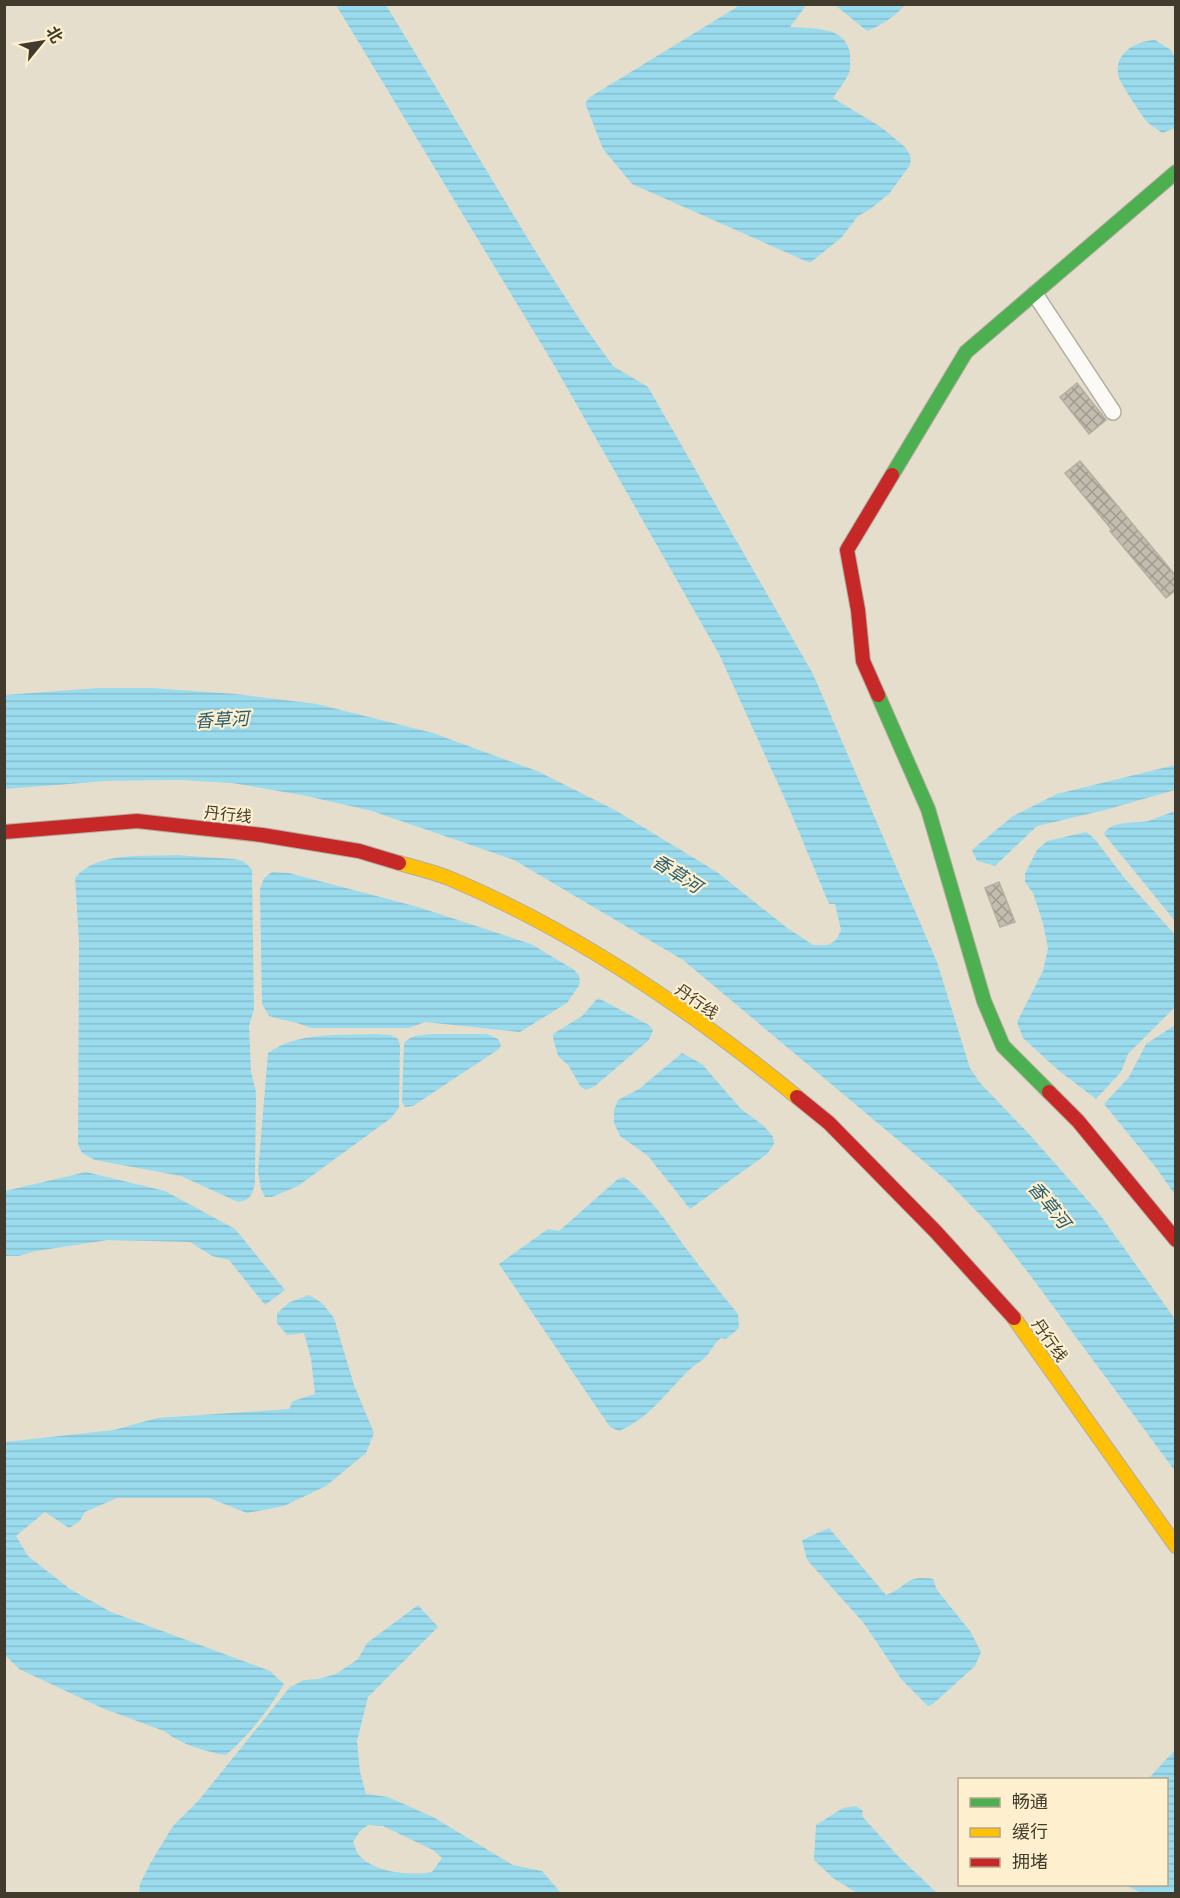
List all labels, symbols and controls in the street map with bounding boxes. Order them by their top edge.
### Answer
north arrow [12,12,72,72]
text: 北 [42,23,67,46]
water label: 香草河 [194,707,253,732]
street label: 丹行线 [203,803,253,826]
water label: 香草河 [648,850,708,900]
street label: 丹行线 [672,980,722,1023]
water label: 香草河 [1023,1177,1076,1235]
street label: 丹行线 [1028,1315,1071,1365]
legend [958,1778,1168,1886]
text: 畅通 [1012,1791,1048,1813]
text: 缓行 [1012,1821,1048,1843]
text: 拥堵 [1012,1851,1048,1873]

